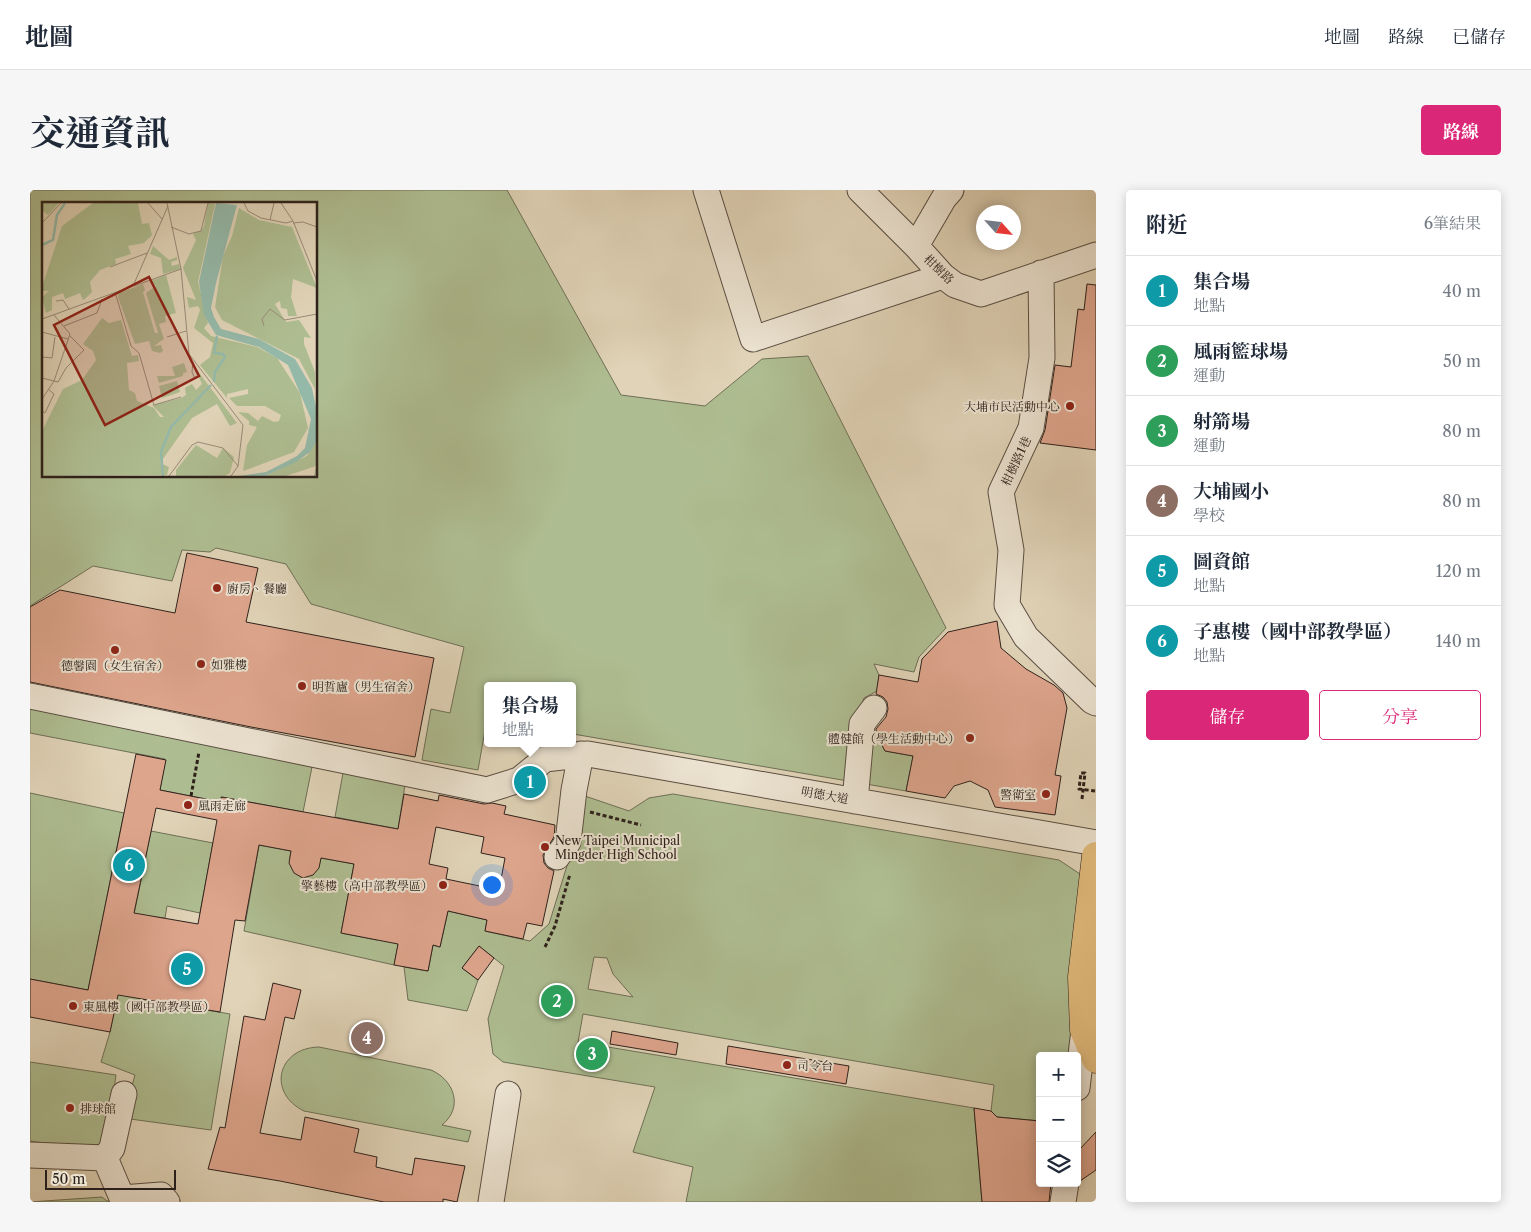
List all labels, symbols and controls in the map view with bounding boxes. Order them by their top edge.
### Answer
text: 地圖 [25,22,73,51]
text: 地圖 [1324,26,1360,48]
text: 路線 [1388,26,1424,48]
text: 已儲存 [1452,26,1506,48]
button: 路線 [1421,105,1501,155]
text: 交通資訊 [30,111,170,154]
inset map [42,202,318,478]
north arrow [976,205,1021,250]
text: 附近 [1146,212,1188,237]
text: 6筆結果 [1424,213,1481,233]
street label: 柑樹路 [921,251,957,287]
text: 集合場 [1193,270,1250,293]
text: 1 [1158,281,1166,301]
text: 40 m [1442,281,1481,301]
text: 地點 [1193,295,1225,315]
text: 風雨籃球場 [1193,340,1288,363]
text: 2 [1157,351,1167,371]
text: 50 m [1443,351,1481,371]
text: 運動 [1193,365,1225,385]
place label: 大埔市民活動中心 [964,399,1060,414]
marker: 大埔市民活動中心 [1064,400,1076,412]
text: 射箭場 [1193,410,1250,433]
text: 3 [1157,421,1167,441]
text: 80 m [1442,421,1481,441]
street label: 柑樹路1巷 [998,434,1034,488]
text: 運動 [1193,435,1225,455]
text: 大埔國小 [1193,480,1269,503]
text: 4 [1157,491,1167,511]
text: 80 m [1442,491,1481,511]
text: 學校 [1193,505,1225,525]
text: 圖資館 [1193,550,1250,573]
text: 5 [1158,561,1166,581]
text: 120 m [1436,561,1481,581]
text: 地點 [1193,575,1225,595]
place label: 廚房、餐廳 [227,581,287,596]
marker: 廚房、餐廳 [211,582,223,594]
text: 子惠樓（國中部教學區） [1193,620,1402,643]
text: 6 [1157,631,1167,651]
text: 140 m [1436,631,1481,651]
marker: 德馨園（女生宿舍） [109,644,121,656]
text: 地點 [1193,645,1225,665]
place label: 如雅樓 [211,657,247,672]
place label: 德馨園（女生宿舍） [61,658,169,673]
marker: 如雅樓 [195,658,207,670]
place label: 明哲廬（男生宿舍） [312,679,420,694]
marker: 明哲廬（男生宿舍） [296,680,308,692]
popup [484,682,576,747]
button: 儲存 [1146,690,1309,740]
button: 分享 [1319,690,1481,740]
text: 集合場 [501,694,559,717]
text: 地點 [501,719,534,739]
place label: 體健館（學生活動中心） [828,731,960,746]
marker: 體健館（學生活動中心） [964,732,976,744]
pin: 1 [514,763,546,801]
street label: 明德大道 [800,783,850,807]
place label: 警衛室 [1000,787,1036,802]
marker: 警衛室 [1040,788,1052,800]
place label: 風雨走廊 [198,798,246,813]
marker: 風雨走廊 [182,799,194,811]
place label: New Taipei Municipal Mingder High School [555,833,681,862]
marker: New Taipei Municipal Mingder High School [539,841,551,853]
pin: 6 [113,846,145,884]
your location [479,872,505,898]
place label: 擎藝樓（高中部教學區） [301,878,433,893]
marker: 擎藝樓（高中部教學區） [437,879,449,891]
pin: 5 [171,950,203,988]
pin: 2 [541,982,573,1020]
place label: 東風樓（國中部教學區） [83,999,215,1014]
marker: 東風樓（國中部教學區） [67,1000,79,1012]
pin: 4 [351,1019,383,1057]
pin: 3 [576,1035,608,1073]
map controls [1036,1052,1081,1187]
button: + [1036,1052,1081,1097]
place label: 司令台 [797,1058,833,1073]
marker: 司令台 [781,1059,793,1071]
button: − [1036,1097,1081,1142]
place label: 排球館 [80,1101,116,1116]
marker: 排球館 [64,1102,76,1114]
button: layers [1036,1142,1081,1187]
scale bar [45,1167,176,1190]
text: 50 m [52,1170,85,1188]

